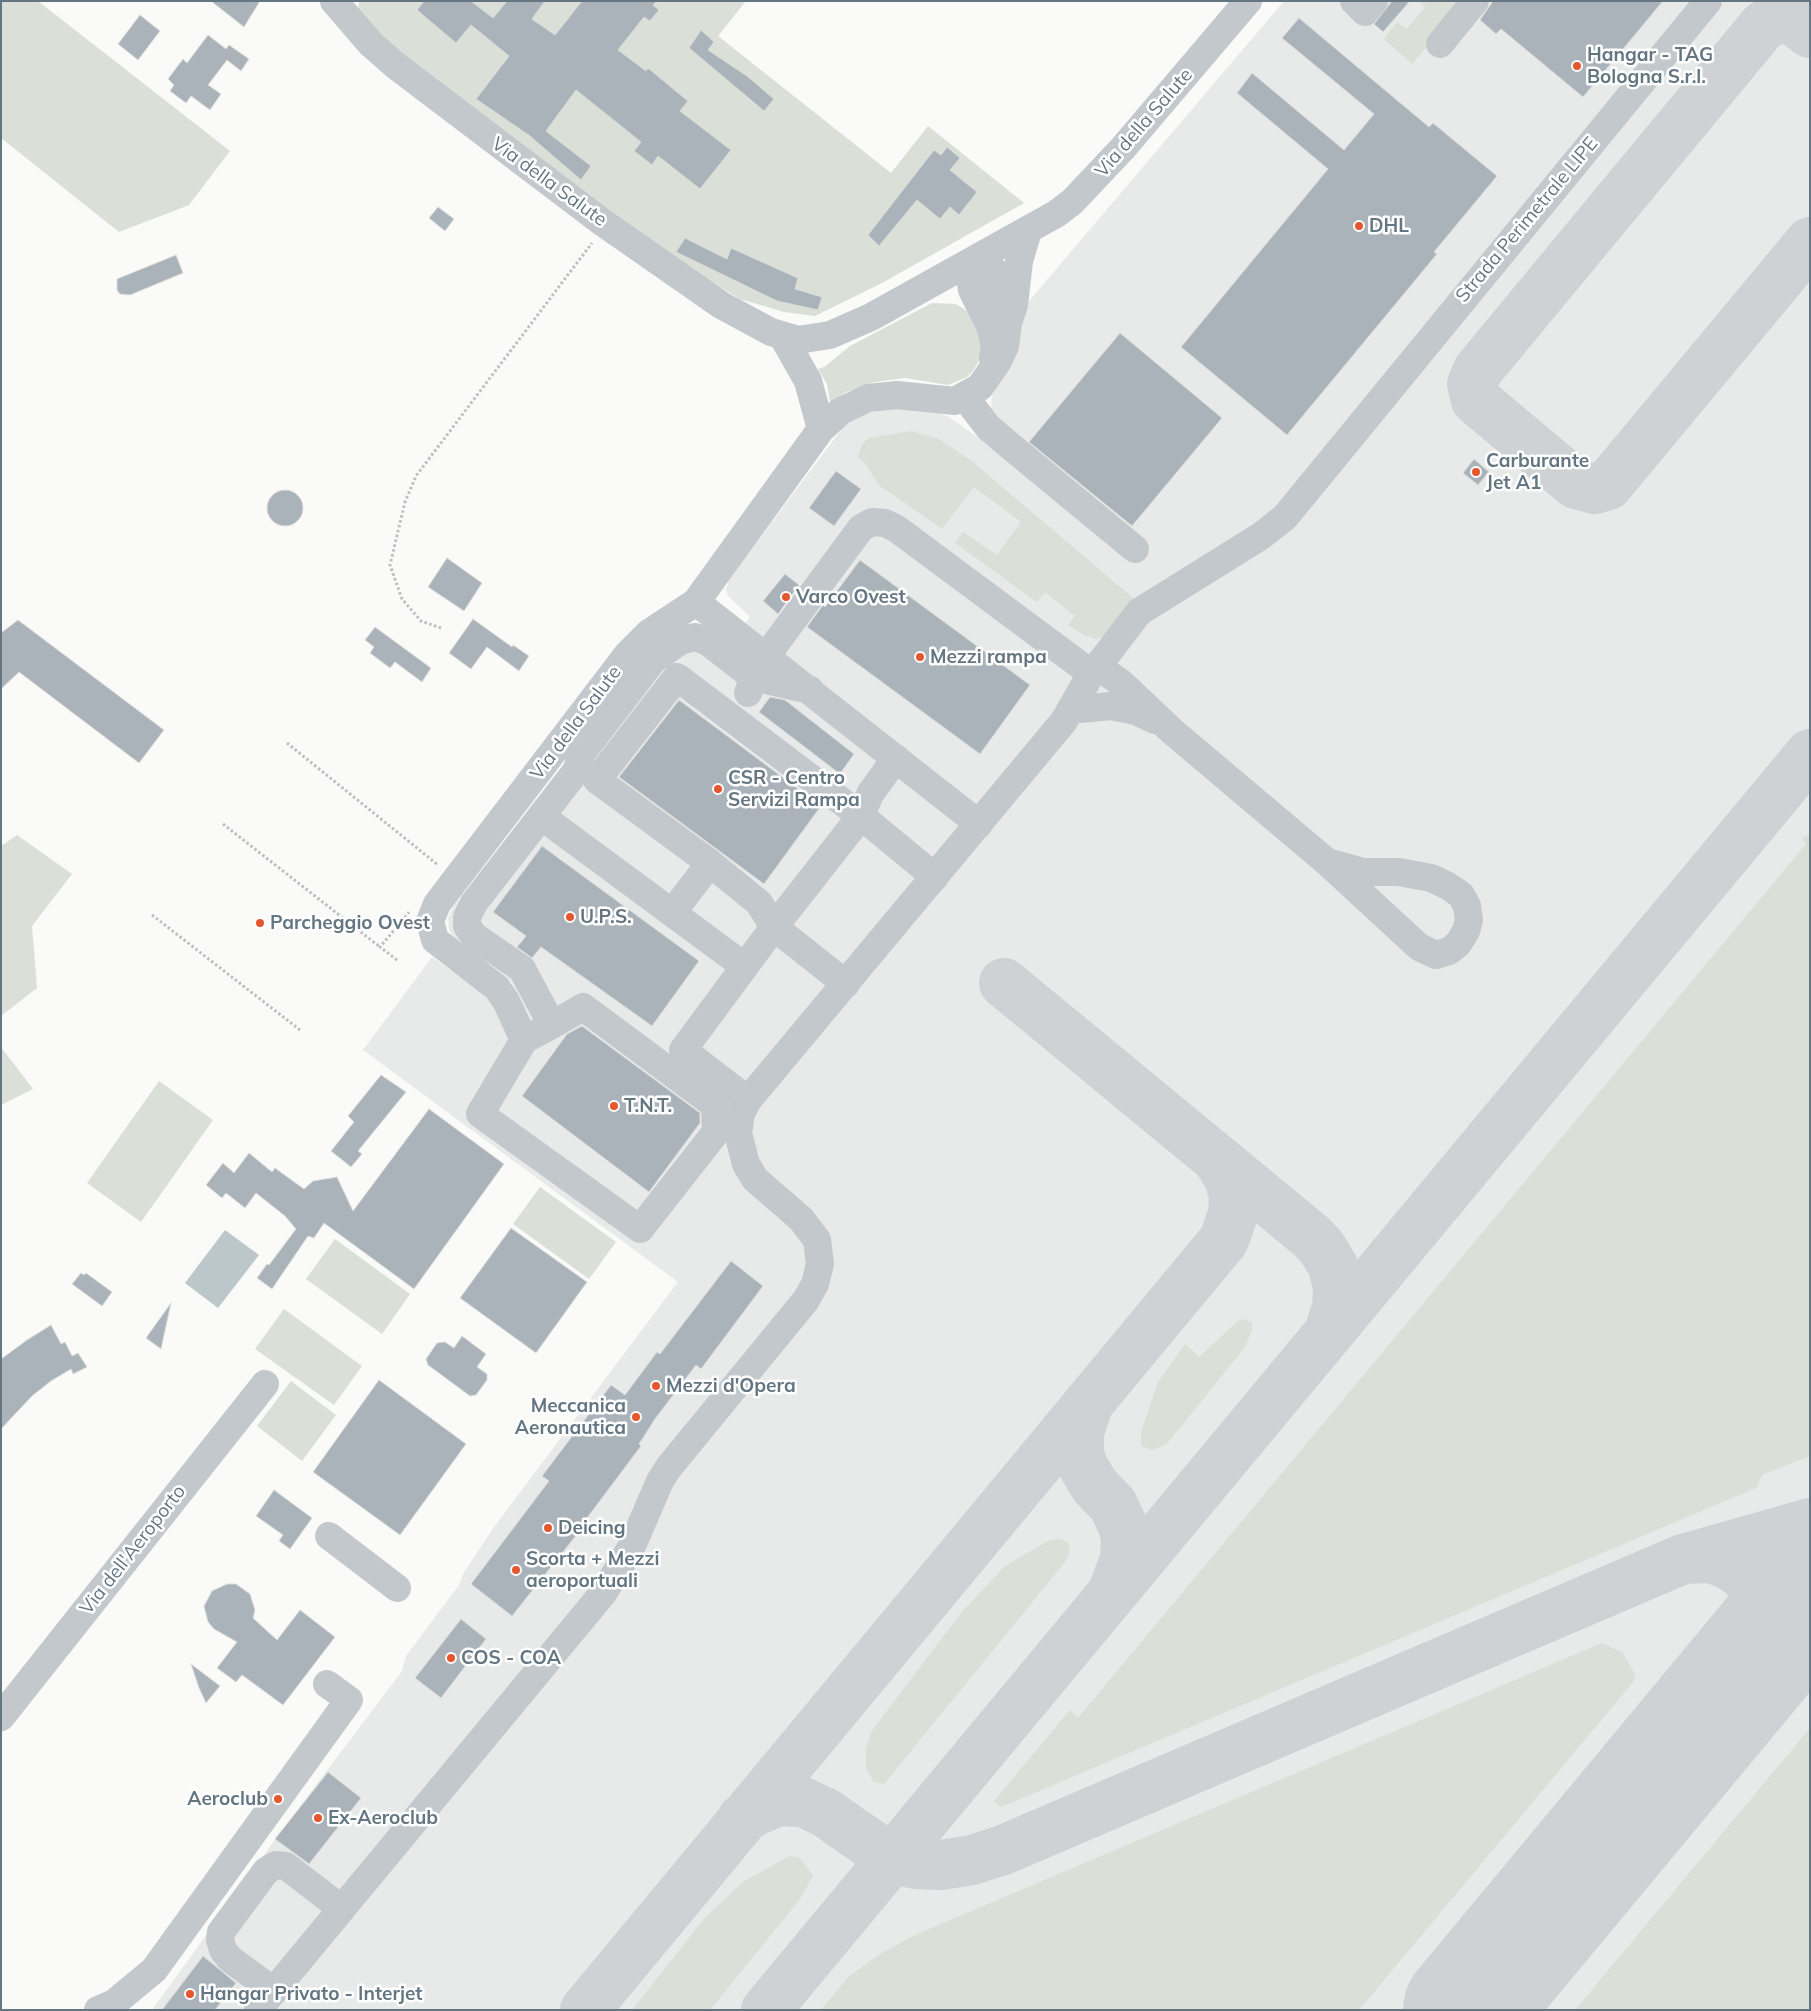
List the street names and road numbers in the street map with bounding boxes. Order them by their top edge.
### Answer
street label: Via della Salute [1090,64,1198,182]
street label: Via della Salute [487,133,611,231]
street label: Strada Perimetrale LIPE [1451,133,1603,307]
street label: Via della Salute [526,661,626,785]
street label: Via dell'Aeroporto [75,1481,191,1619]

